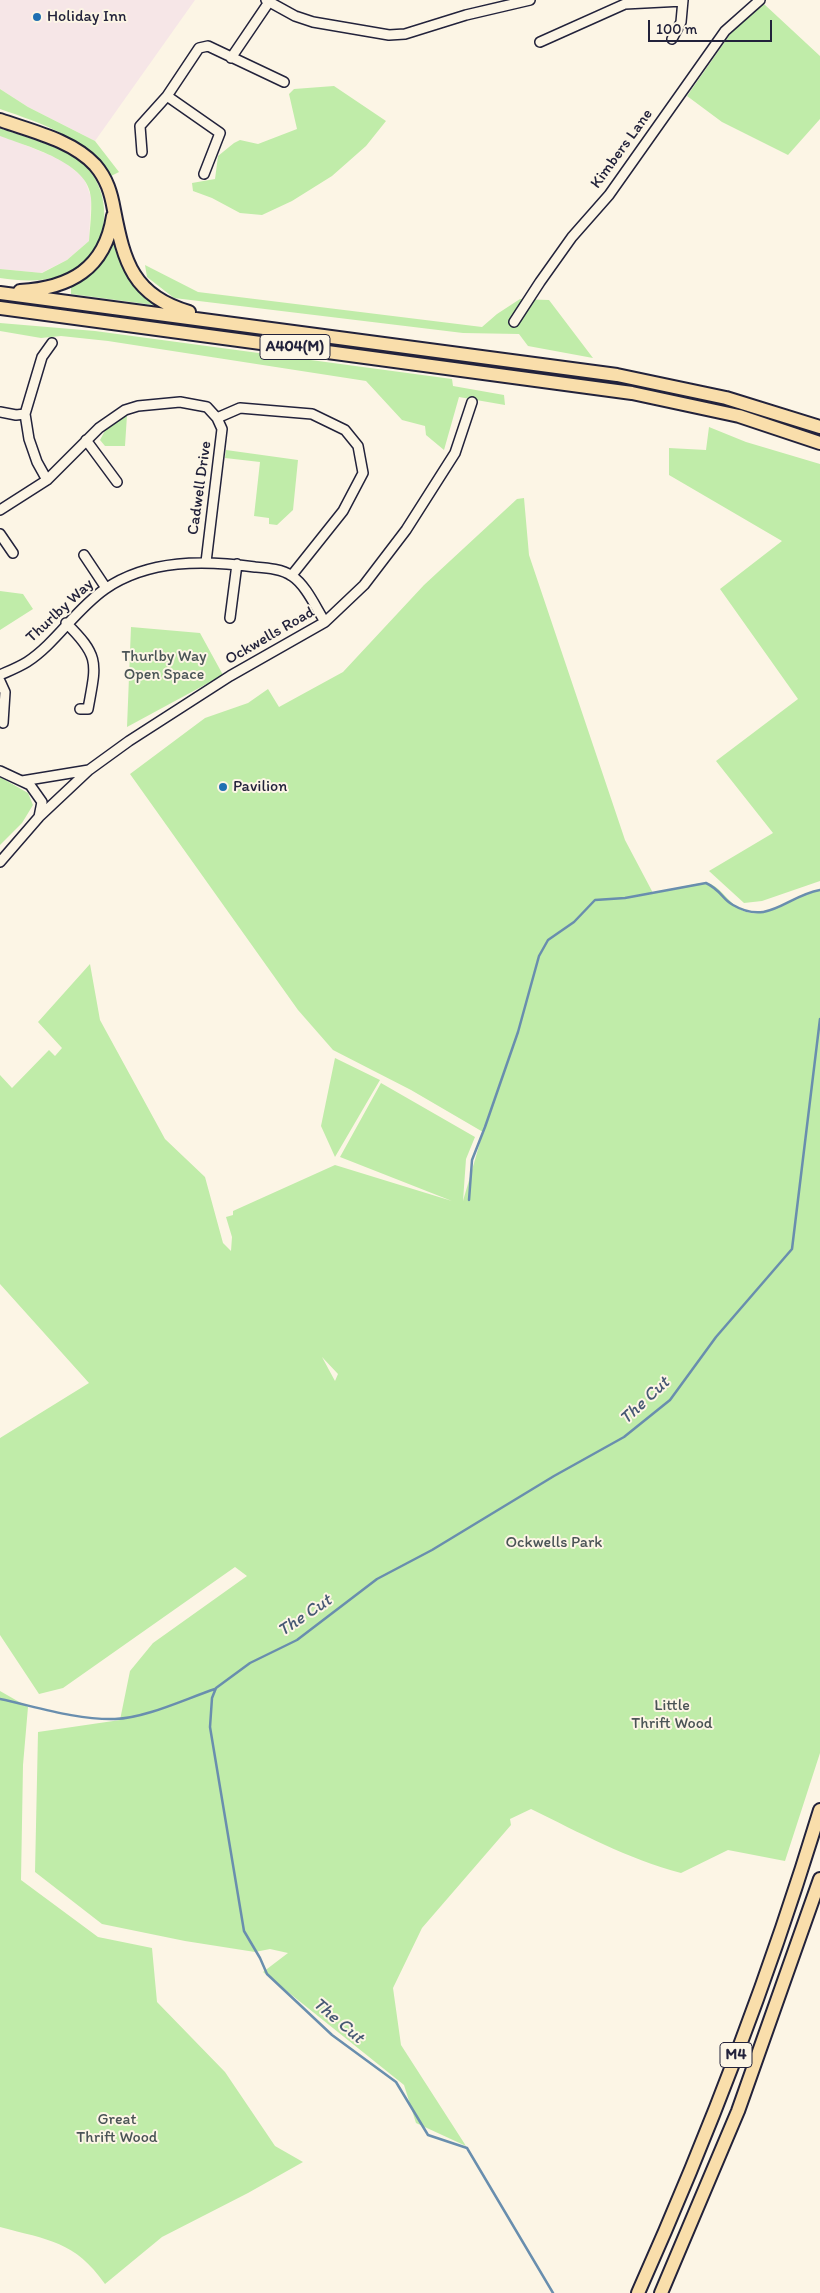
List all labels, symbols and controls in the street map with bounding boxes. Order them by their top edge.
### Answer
place label: Holiday Inn [47,7,126,27]
scale bar [650,10,774,42]
marker: Holiday Inn [31,11,43,23]
text: 100 m [656,20,697,38]
street label: Kimbers Lane [587,105,657,193]
road number: A404(M) [260,334,330,360]
street label: Cadwell Drive [184,440,216,536]
street label: Thurlby Way [22,575,98,647]
street label: Ockwells Road [222,603,318,669]
park label: Thurlby Way Open Space [121,647,207,685]
place label: Pavilion [233,777,287,797]
marker: Pavilion [217,781,229,793]
water label: The Cut [615,1372,675,1430]
park label: Ockwells Park [505,1533,603,1553]
water label: The Cut [274,1590,336,1642]
park label: Little Thrift Wood [631,1696,713,1734]
water label: The Cut [308,1993,368,2049]
road number: M4 [720,2042,752,2068]
park label: Great Thrift Wood [76,2110,158,2148]

